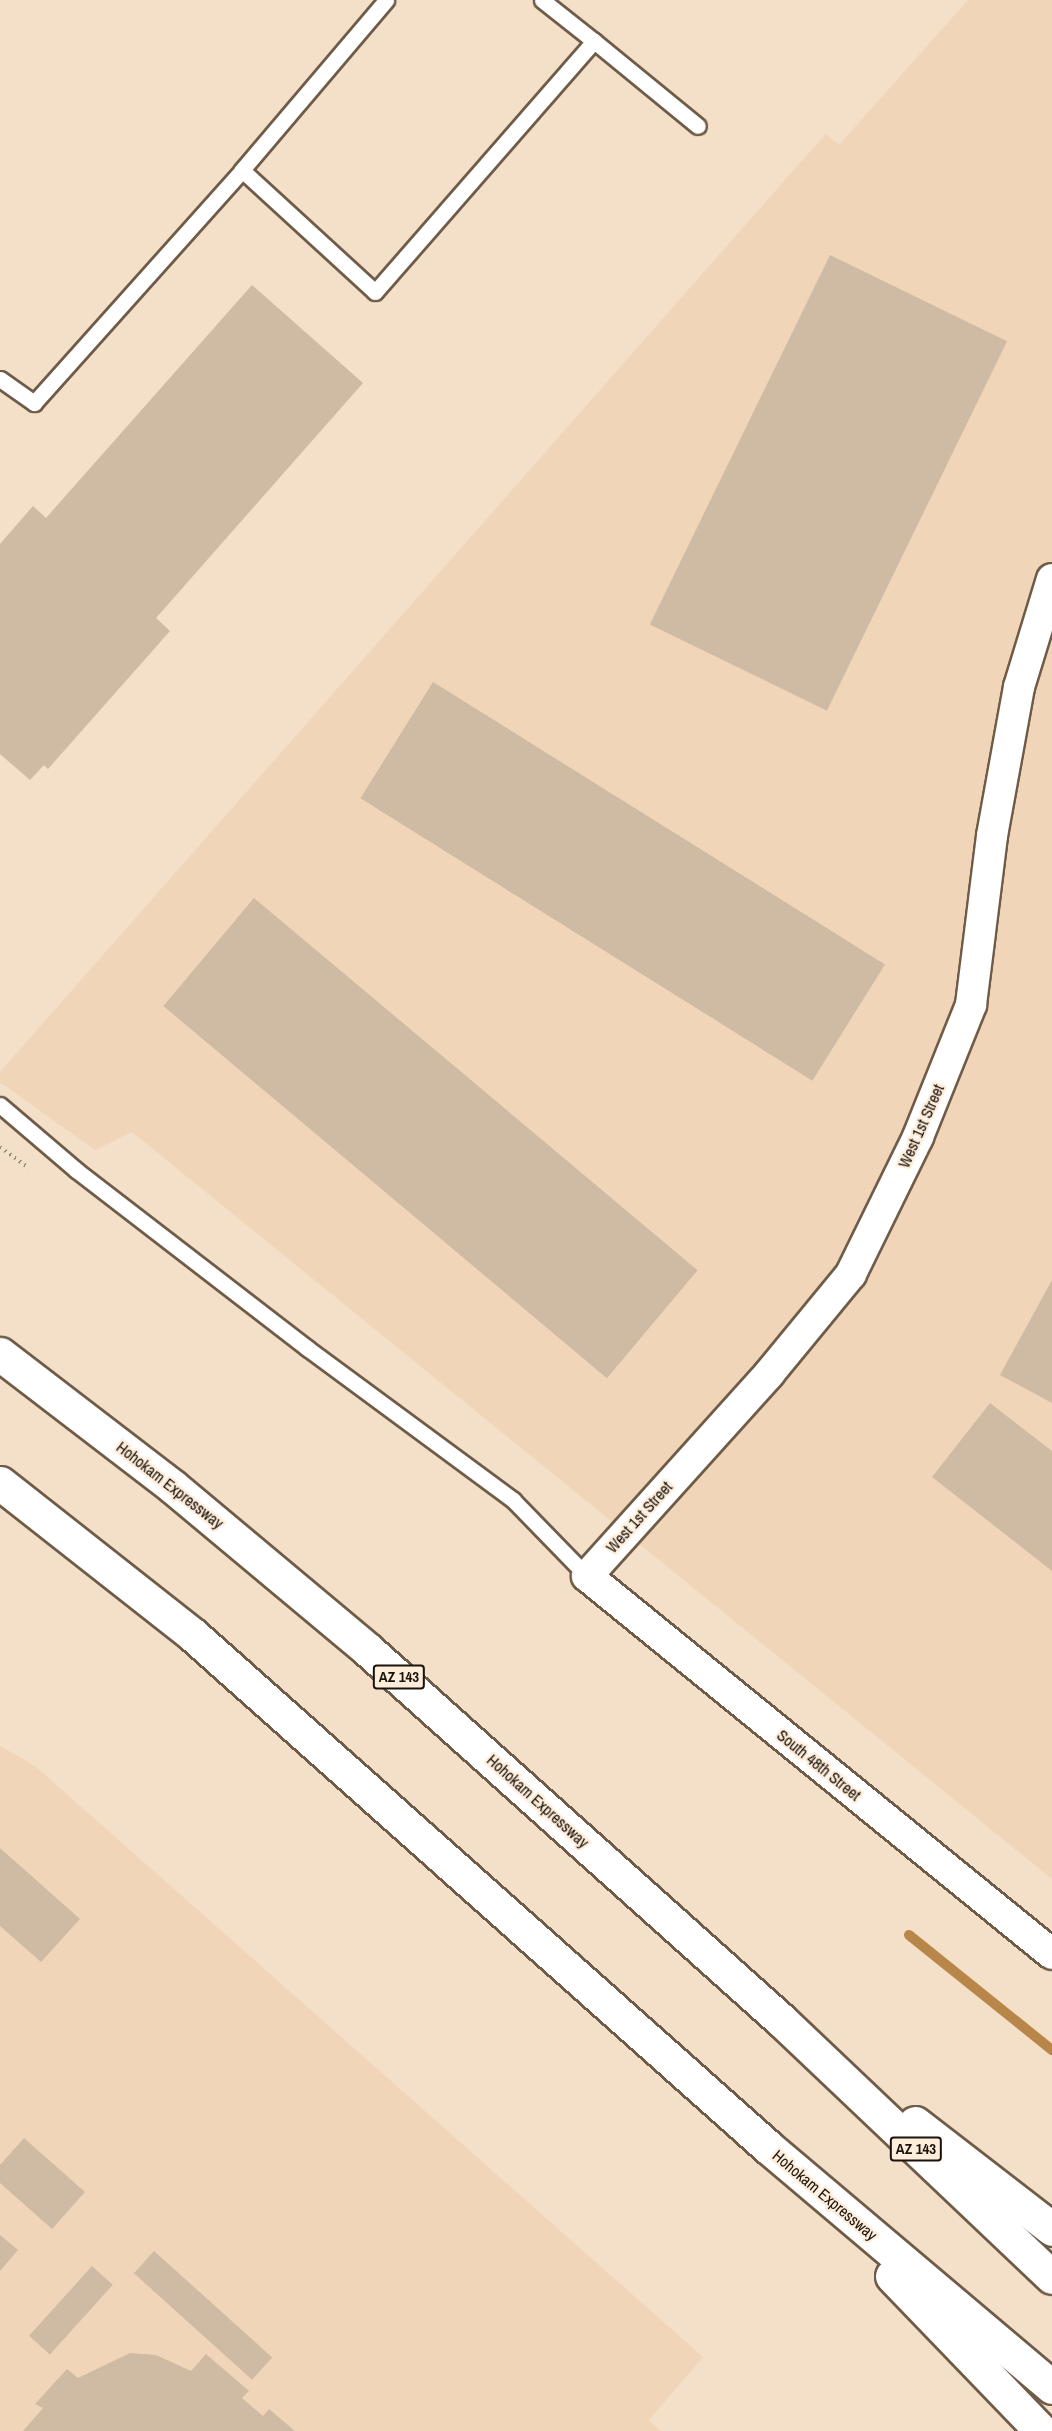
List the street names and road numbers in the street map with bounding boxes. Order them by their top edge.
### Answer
street label: West 1st Street [894,1081,948,1171]
street label: Hohokam Expressway [113,1437,227,1533]
street label: West 1st Street [602,1477,676,1557]
road number: AZ 143 [372,1665,426,1689]
street label: South 48th Street [773,1725,865,1805]
street label: Hohokam Expressway [483,1750,593,1852]
road number: AZ 143 [889,2137,943,2161]
street label: Hohokam Expressway [769,2146,881,2244]

